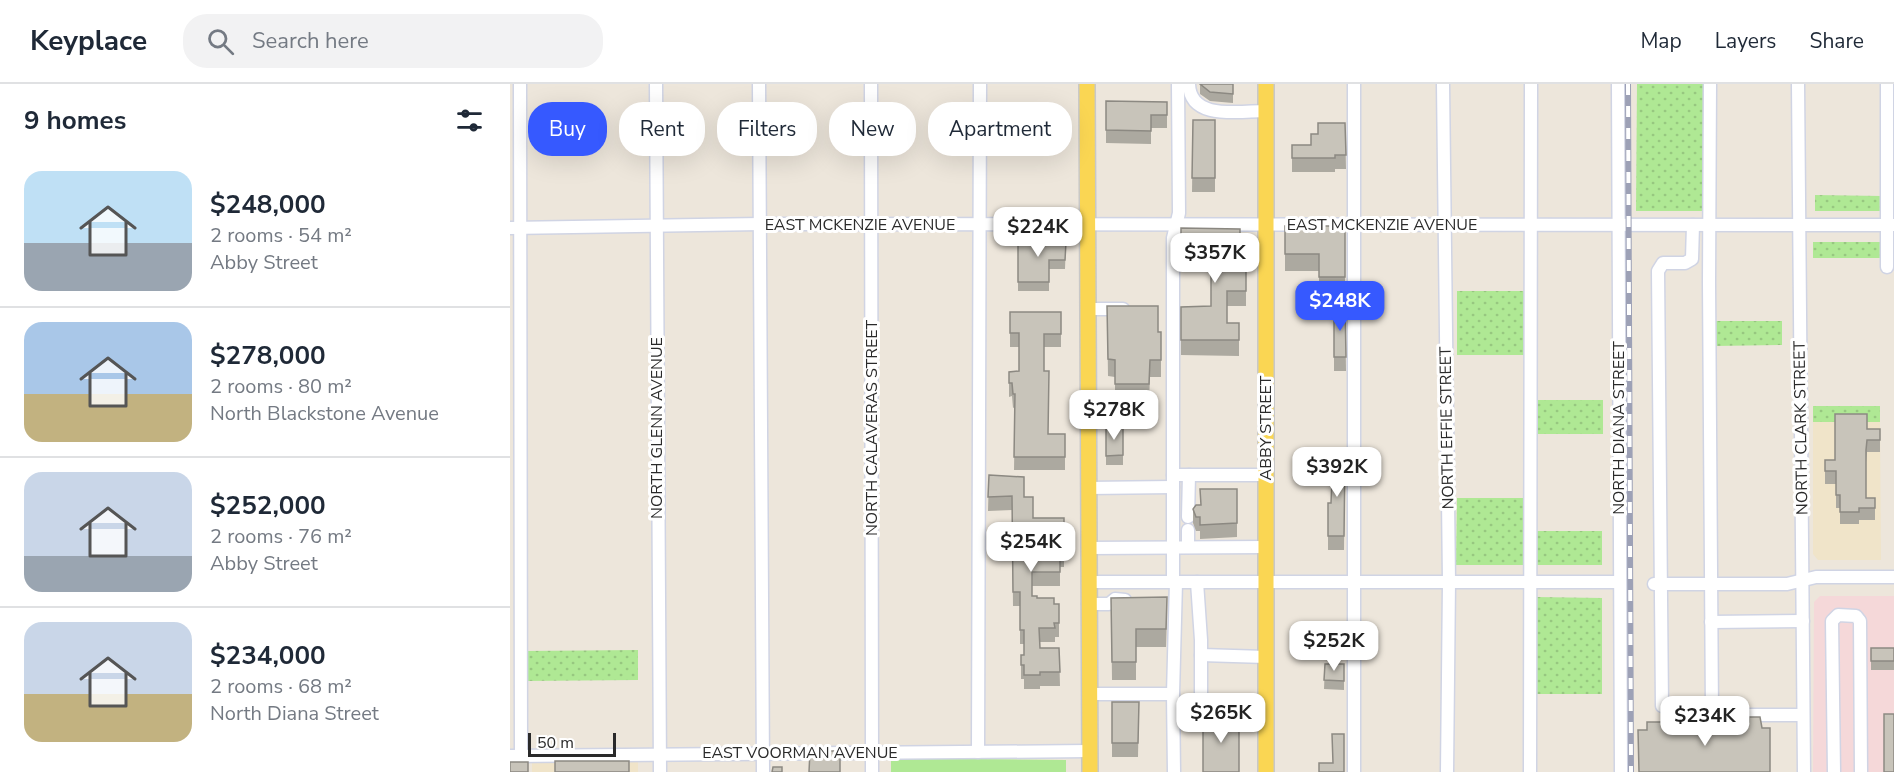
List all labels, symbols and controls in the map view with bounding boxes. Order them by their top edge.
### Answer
search box [183,14,603,68]
text: Keyplace [30,22,147,60]
icon: search [204,25,237,58]
text: Search here [252,26,369,56]
text: Map [1640,27,1682,55]
text: Layers [1715,27,1776,55]
text: Share [1809,27,1864,55]
chip: Buy [528,102,607,156]
chip: Rent [619,102,705,156]
chip: Filters [717,102,817,156]
chip: New [829,102,916,156]
chip: Apartment [928,102,1072,156]
text: 9 homes [24,103,126,138]
icon: filters [453,104,486,137]
text: $248,000 [210,187,326,222]
icon: home [72,195,144,267]
pin: $224K [996,207,1080,258]
text: $224K [1007,213,1069,240]
street label: EAST MCKENZIE AVENUE [765,214,955,236]
street label: EAST MCKENZIE AVENUE [1287,214,1477,236]
text: 2 rooms · 54 m² [210,222,352,249]
pin: $357K [1173,233,1257,284]
text: $357K [1184,239,1246,266]
text: Abby Street [210,249,318,276]
pin: $248K [1298,281,1382,332]
text: $248K [1309,287,1371,314]
street label: NORTH CALAVERAS STREET [861,320,883,536]
street label: NORTH GLENN AVENUE [646,337,668,519]
text: $278,000 [210,338,326,373]
street label: NORTH CLARK STREET [1788,340,1814,515]
street label: NORTH DIANA STREET [1608,341,1630,515]
icon: home [72,346,144,418]
street label: NORTH EFFIE STREET [1435,346,1459,510]
text: 2 rooms · 80 m² [210,373,352,400]
street label: ABBY STREET [1255,375,1277,480]
pin: $278K [1072,390,1156,441]
text: $278K [1083,396,1145,423]
text: North Blackstone Avenue [210,400,439,427]
pin: $392K [1295,447,1379,498]
text: $392K [1306,453,1368,480]
text: $252,000 [210,488,326,523]
icon: home [72,496,144,568]
pin: $254K [989,522,1073,573]
text: 2 rooms · 76 m² [210,523,352,550]
text: $254K [1000,528,1062,555]
text: Abby Street [210,550,318,577]
pin: $252K [1292,621,1376,672]
text: $252K [1303,627,1365,654]
text: $234,000 [210,638,326,673]
icon: home [72,646,144,718]
text: 2 rooms · 68 m² [210,673,352,700]
pin: $265K [1179,693,1263,744]
pin: $234K [1663,696,1747,747]
text: $265K [1190,699,1252,726]
text: North Diana Street [210,700,379,727]
text: $234K [1674,702,1736,729]
scale bar [528,730,616,758]
text: 50 m [537,732,574,754]
street label: EAST VOORMAN AVENUE [702,742,898,764]

